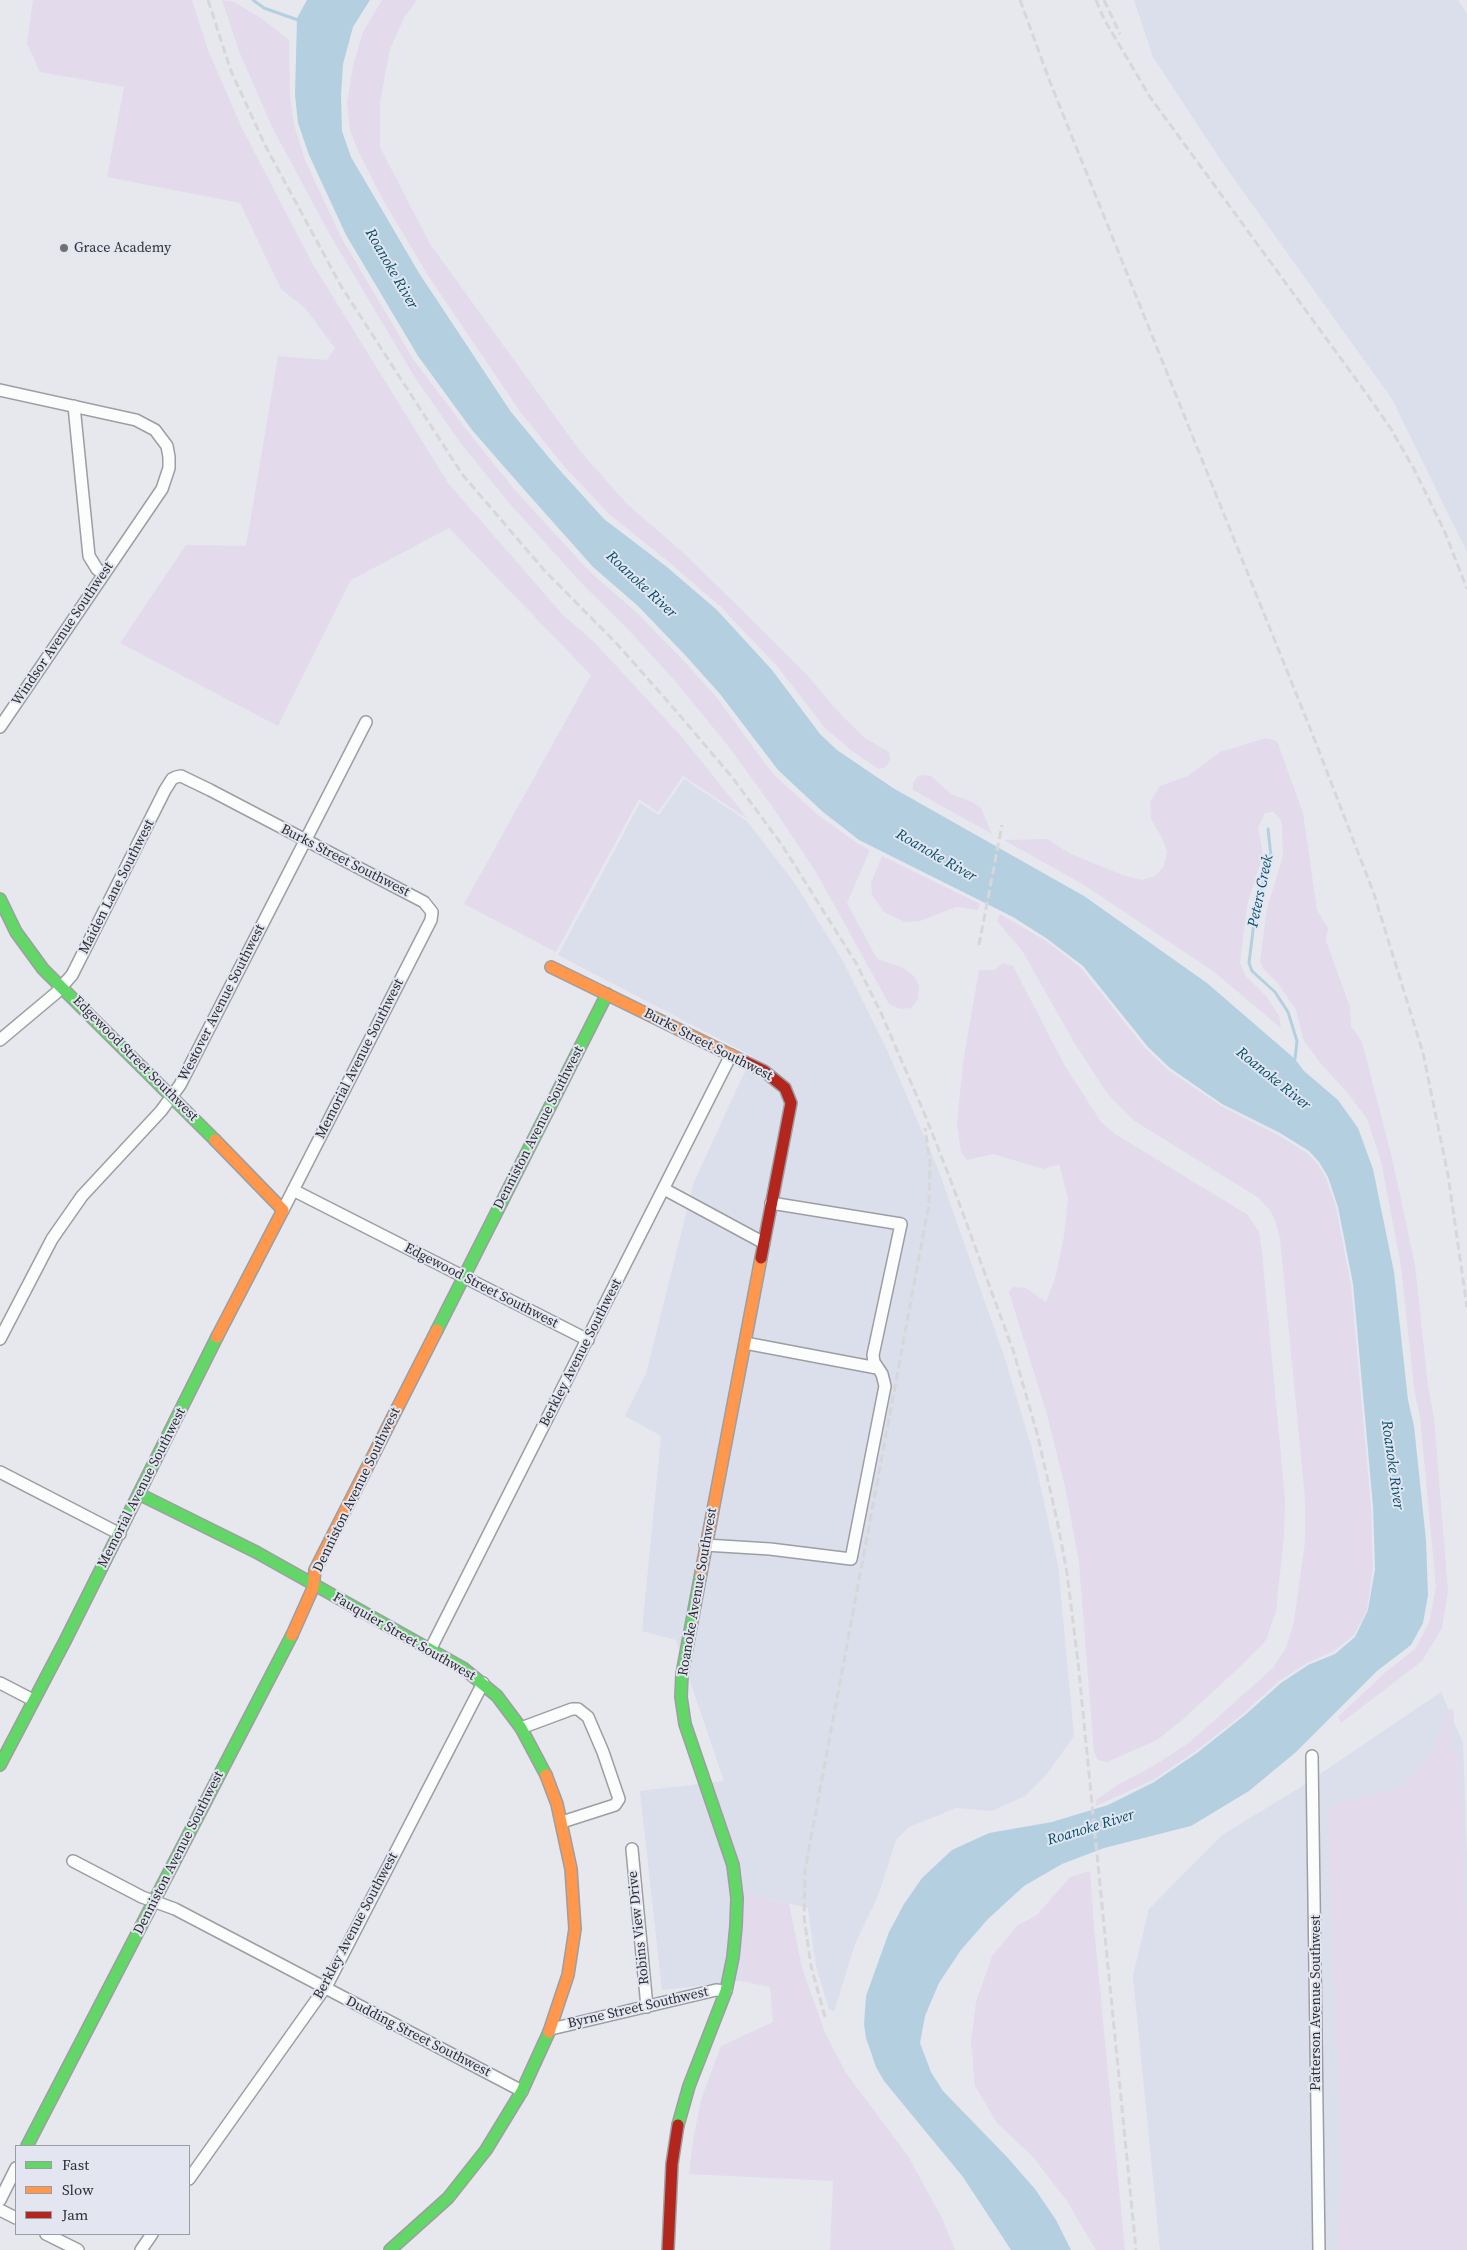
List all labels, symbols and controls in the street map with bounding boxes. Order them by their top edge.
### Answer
water label: Roanoke River [361,226,421,312]
place label: Grace Academy [74,240,171,256]
marker: Grace Academy [58,242,70,254]
water label: Roanoke River [602,548,680,622]
street label: Windsor Avenue Southwest [9,559,117,709]
street label: Maiden Lane Southwest [76,817,158,957]
street label: Burks Street Southwest [278,821,412,901]
water label: Roanoke River [893,826,979,886]
water label: Peters Creek [1245,853,1277,929]
street label: Westover Avenue Southwest [175,922,269,1084]
street label: Memorial Avenue Southwest [312,976,408,1142]
street label: Edgewood Street Southwest [69,993,201,1125]
street label: Burks Street Southwest [641,1005,775,1085]
street label: Denniston Avenue Southwest [490,1044,588,1212]
water label: Roanoke River [1232,1044,1314,1114]
street label: Edgewood Street Southwest [401,1240,561,1332]
street label: Berkley Avenue Southwest [536,1276,626,1430]
street label: Memorial Avenue Southwest [94,1405,190,1571]
street label: Denniston Avenue Southwest [310,1405,404,1575]
water label: Roanoke River [1377,1419,1407,1511]
street label: Roanoke Avenue Southwest [675,1507,721,1677]
street label: Fauquier Street Southwest [330,1589,478,1685]
street label: Denniston Avenue Southwest [130,1769,228,1937]
water label: Roanoke River [1045,1806,1137,1850]
street label: Berkley Avenue Southwest [310,1850,402,2002]
street label: Robins View Drive [625,1870,653,1986]
street label: Patterson Avenue Southwest [1308,1915,1324,2091]
street label: Byrne Street Southwest [566,1984,710,2032]
street label: Dudding Street Southwest [343,1993,493,2081]
legend [15,2145,190,2235]
text: Fast [62,2154,89,2175]
text: Slow [62,2179,94,2200]
text: Jam [62,2204,88,2225]

